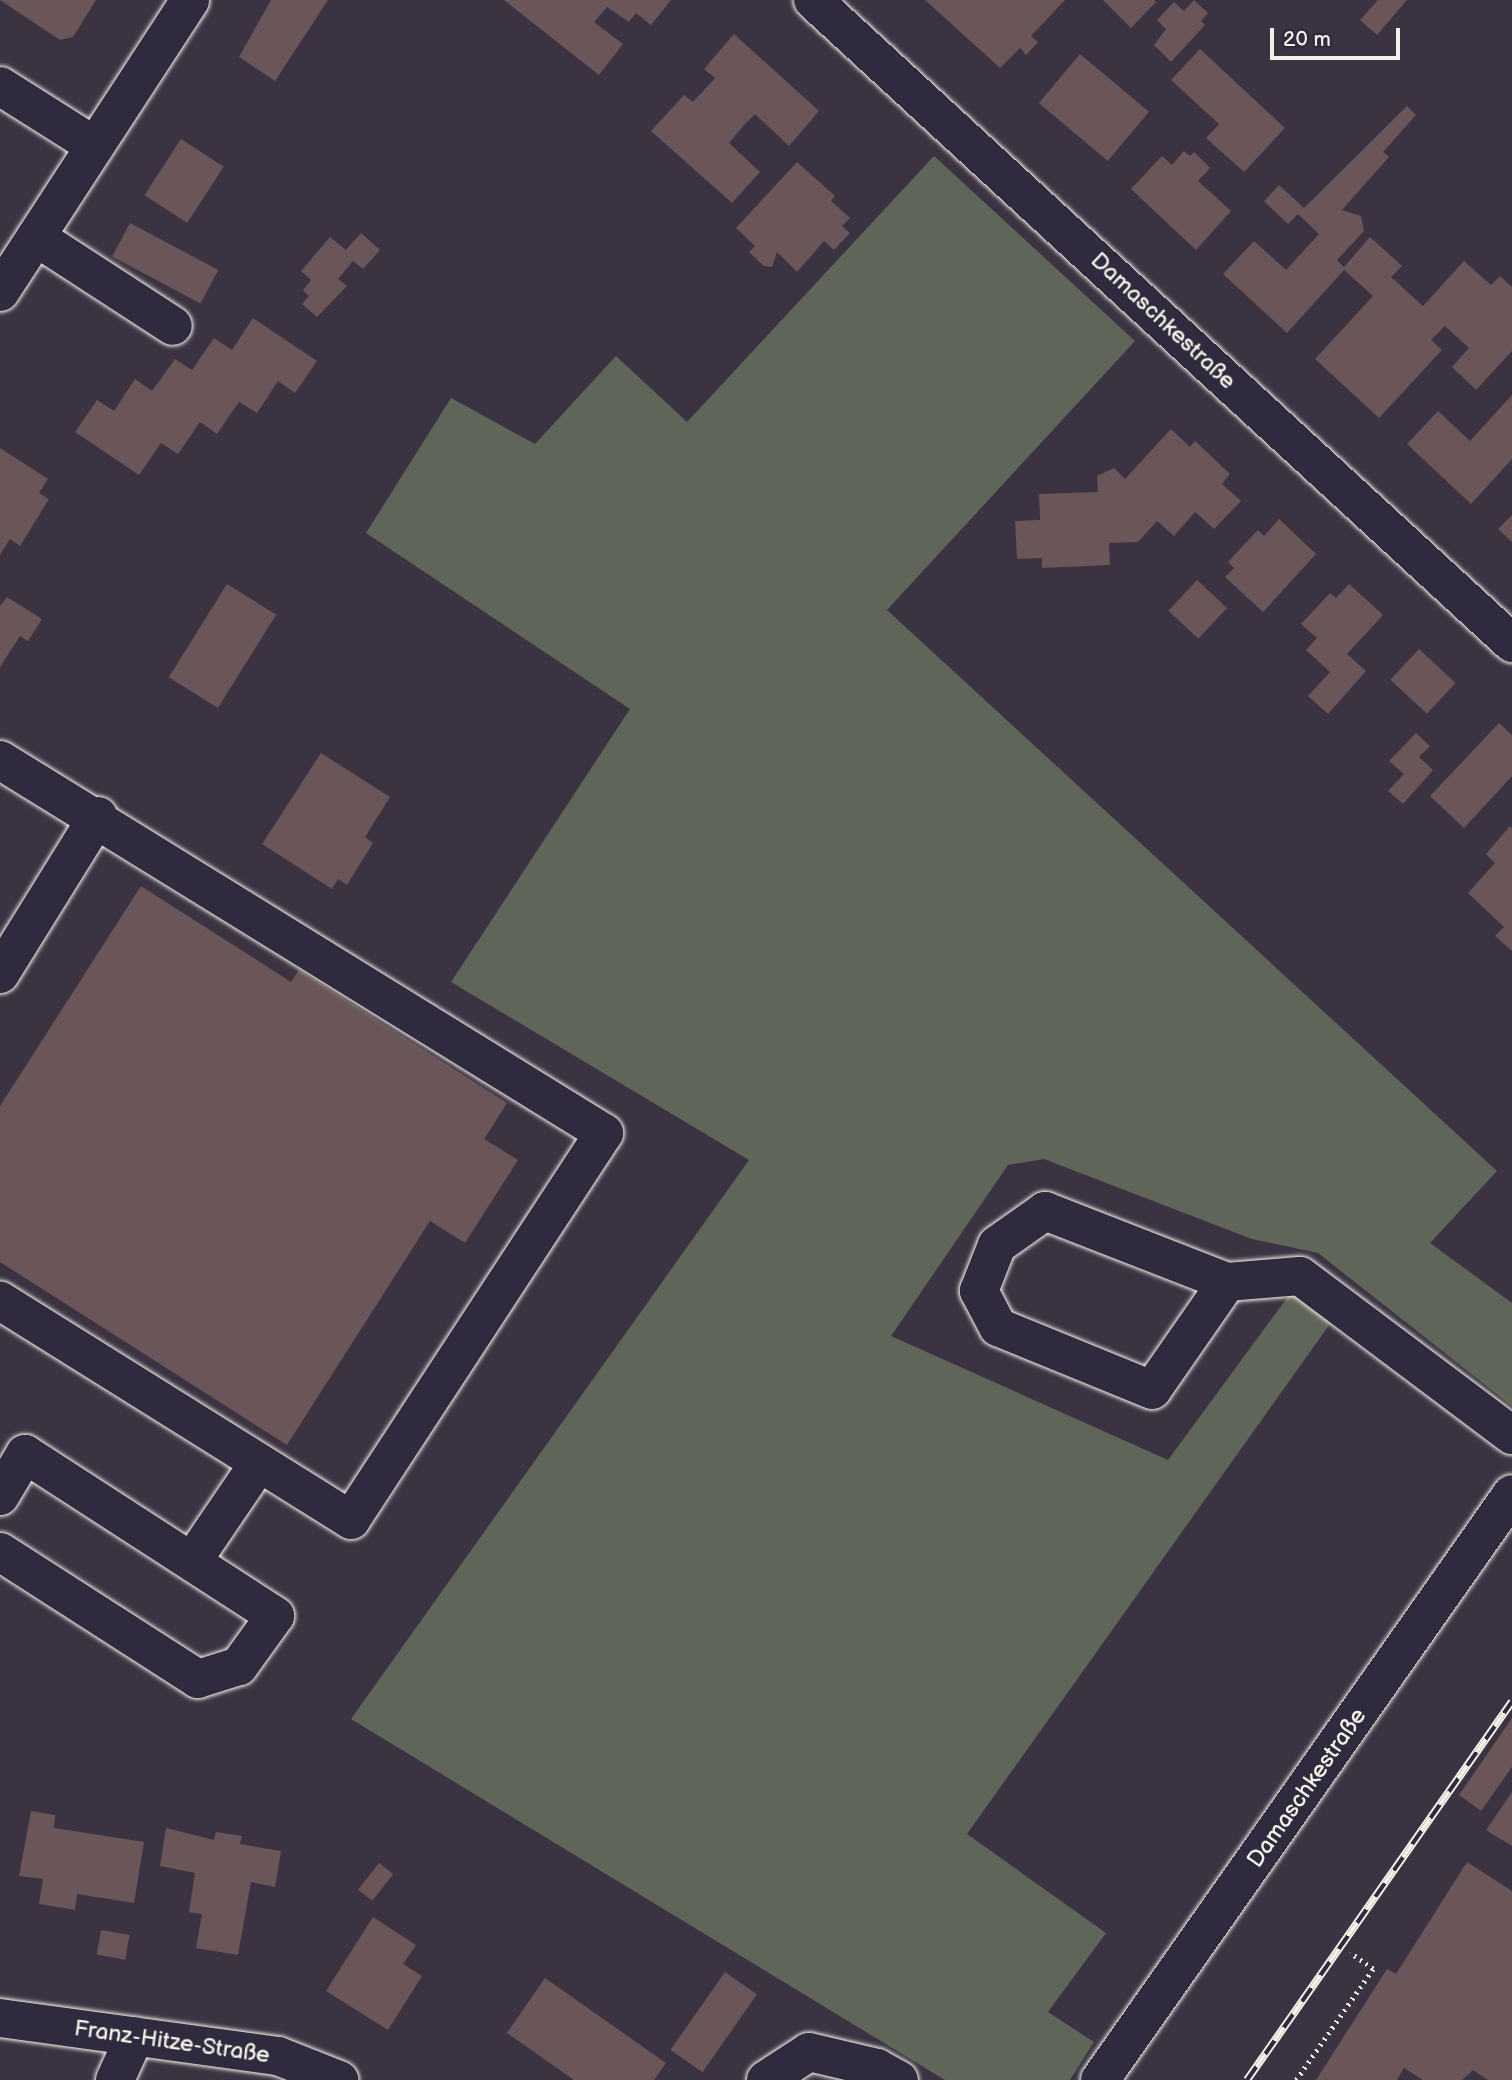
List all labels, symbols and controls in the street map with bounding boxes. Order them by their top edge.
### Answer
scale bar [1274,14,1404,58]
text: 20 m [1283,27,1331,52]
street label: Damaschkestraße [1085,247,1241,395]
street label: Damaschkestraße [1242,1703,1372,1873]
street label: Franz-Hitze-Straße [72,2015,272,2069]

